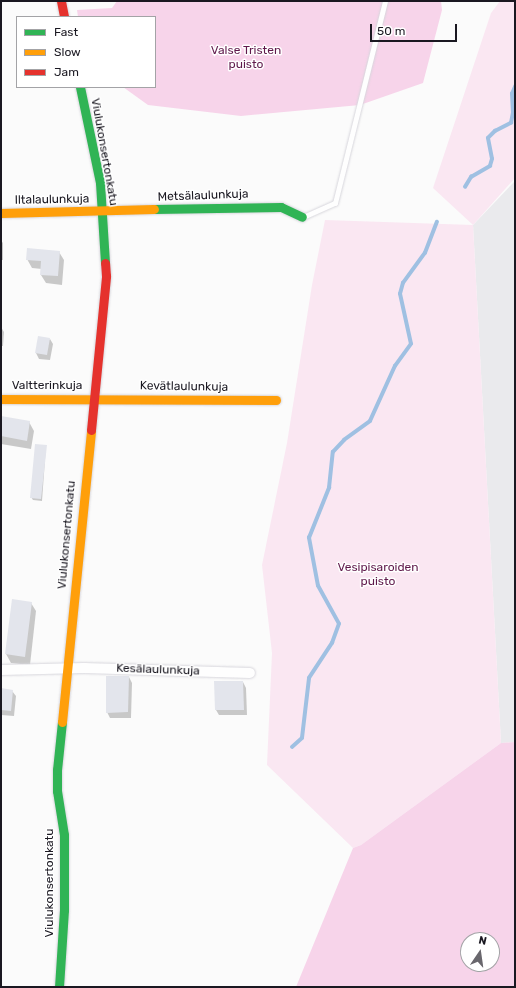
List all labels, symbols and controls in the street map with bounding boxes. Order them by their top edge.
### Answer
legend [16,16,156,88]
scale bar [372,16,459,42]
text: 50 m [377,24,405,38]
text: Fast [54,25,78,39]
park label: Valse Tristen puisto [211,44,281,72]
text: Slow [54,45,81,59]
text: Jam [54,65,79,79]
street label: Viulukonsertonkatu [87,97,121,207]
street label: Metsälaulunkuja [157,187,249,205]
street label: Iltalaulunkuja [14,192,90,208]
street label: Valtterinkuja [12,379,82,393]
street label: Kevätlaulunkuja [140,379,228,395]
street label: Viulukonsertonkatu [55,480,79,590]
park label: Vesipisaroiden puisto [337,561,419,589]
street label: Kesälaulunkuja [116,661,200,679]
street label: Viulukonsertonkatu [43,829,57,937]
north arrow [460,932,500,972]
text: N [477,934,488,948]

